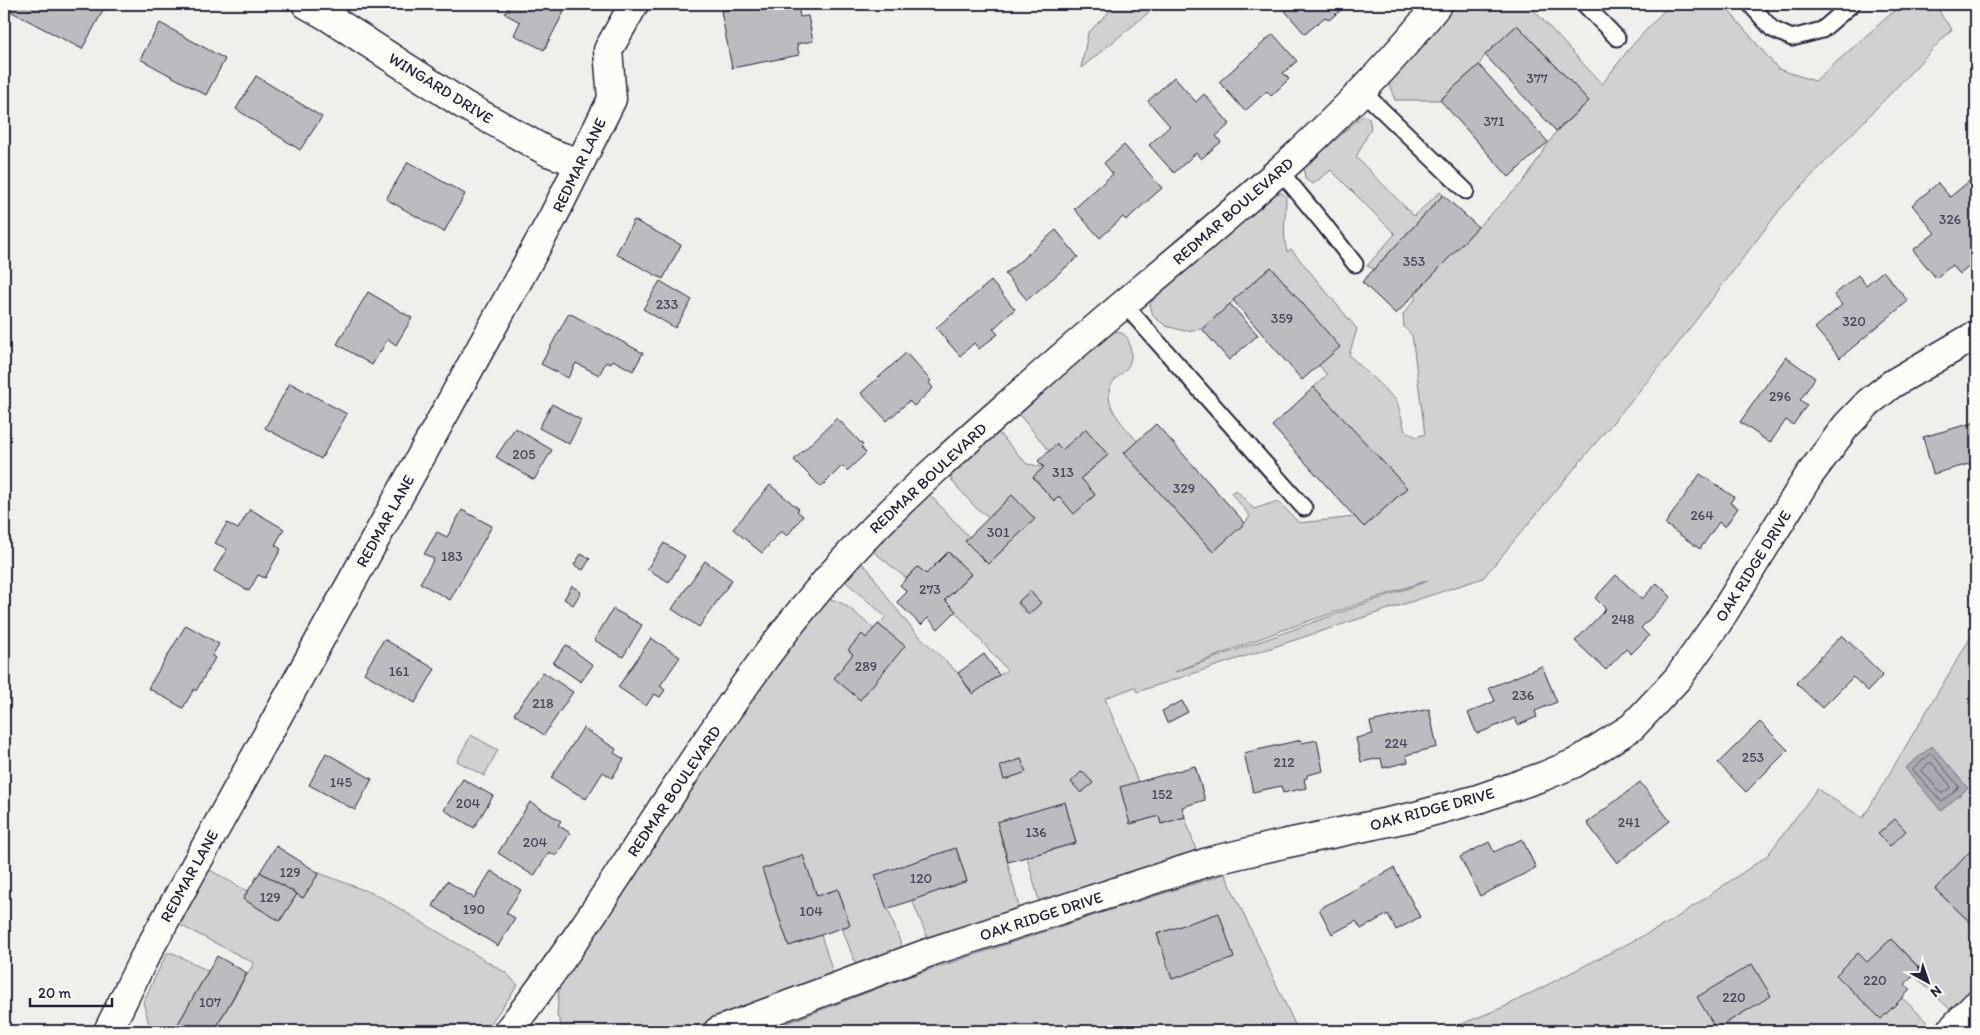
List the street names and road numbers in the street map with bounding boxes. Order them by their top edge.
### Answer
street label: WINGARD DRIVE [385,48,497,128]
street label: REDMAR LANE [548,115,610,215]
street label: REDMAR BOULEVARD [1169,153,1297,269]
street label: REDMAR BOULEVARD [865,419,991,537]
street label: REDMAR LANE [352,471,418,570]
street label: OAK RIDGE DRIVE [1711,507,1795,625]
street label: REDMAR BOULEVARD [623,722,725,860]
street label: OAK RIDGE DRIVE [1368,783,1496,835]
street label: REDMAR LANE [156,826,222,925]
street label: OAK RIDGE DRIVE [977,887,1105,945]

